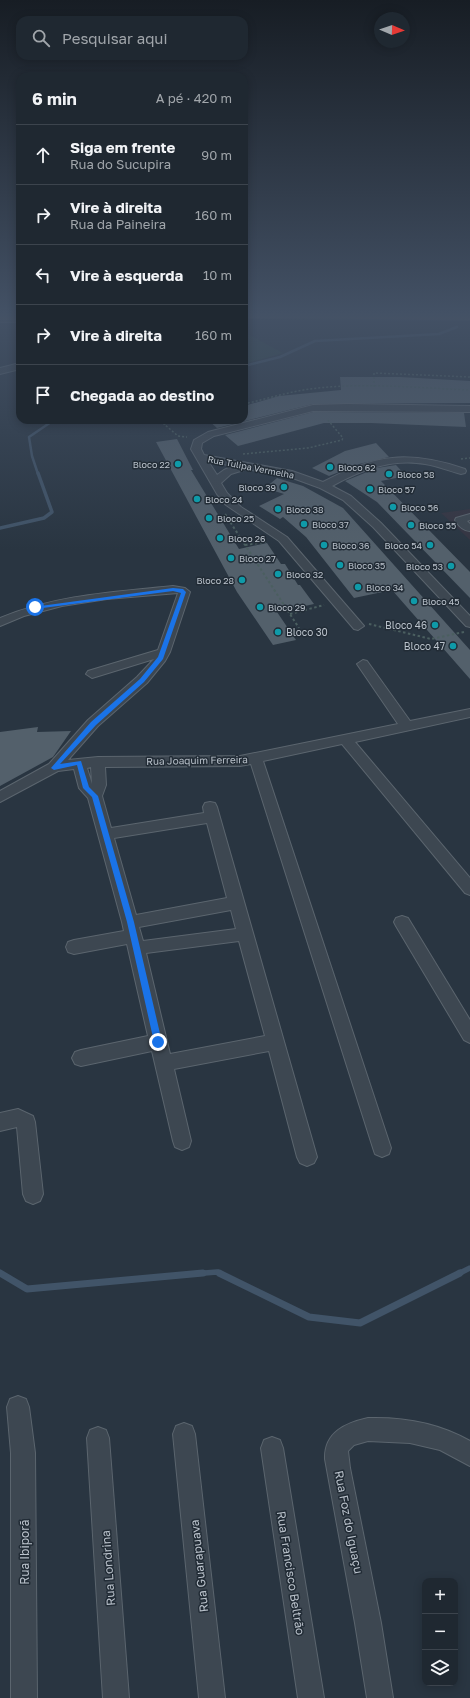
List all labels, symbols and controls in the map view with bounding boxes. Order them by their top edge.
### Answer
north arrow [374,12,410,48]
search box [16,16,248,60]
icon: search [30,27,52,49]
text: Pesquisar aqui [62,29,167,47]
text: 6 min [32,88,77,109]
text: A pé · 420 m [156,90,232,106]
text: Siga em frente [70,138,175,156]
icon: ahead [32,144,54,166]
text: 90 m [201,147,232,163]
text: Rua do Sucupira [70,156,171,172]
text: Vire à direita [70,198,162,216]
icon: right [32,204,54,226]
text: 160 m [195,207,232,223]
text: Rua da Paineira [70,216,166,232]
icon: left [32,264,54,286]
text: Vire à esquerda [70,266,183,284]
text: 10 m [203,267,232,283]
icon: right [32,324,54,346]
text: Vire à direita [70,326,162,344]
text: 160 m [195,327,232,343]
icon: arrive [32,384,54,406]
text: Chegada ao destino [70,386,214,404]
street label: Rua Tulipa Vermelha [207,453,295,481]
place label: Bloco 22 [133,459,170,470]
marker: Bloco 22 [173,459,183,469]
marker: Bloco 62 [325,462,335,472]
place label: Bloco 62 [338,462,375,473]
marker: Bloco 58 [384,469,394,479]
place label: Bloco 58 [397,469,435,480]
place label: Bloco 39 [239,482,276,493]
marker: Bloco 39 [279,482,289,492]
marker: Bloco 57 [365,484,375,494]
place label: Bloco 57 [378,484,415,495]
marker: Bloco 24 [192,494,202,504]
place label: Bloco 24 [205,494,243,505]
marker: Bloco 56 [388,502,398,512]
place label: Bloco 56 [401,502,438,513]
marker: Bloco 38 [273,504,283,514]
place label: Bloco 38 [286,504,324,515]
marker: Bloco 25 [204,513,214,523]
place label: Bloco 25 [217,513,254,524]
marker: Bloco 37 [299,519,309,529]
place label: Bloco 37 [312,519,349,530]
marker: Bloco 55 [406,520,416,530]
place label: Bloco 55 [419,520,456,531]
marker: Bloco 26 [215,533,225,543]
place label: Bloco 26 [228,533,265,544]
marker: Bloco 36 [319,540,329,550]
place label: Bloco 36 [332,540,370,551]
place label: Bloco 54 [385,540,422,551]
marker: Bloco 54 [425,540,435,550]
marker: Bloco 27 [226,553,236,563]
place label: Bloco 27 [239,553,276,564]
marker: Bloco 35 [335,560,345,570]
place label: Bloco 35 [348,560,385,571]
place label: Bloco 53 [406,561,443,572]
marker: Bloco 53 [446,561,456,571]
marker: Bloco 32 [273,569,283,579]
place label: Bloco 32 [286,569,323,580]
place label: Bloco 28 [197,575,234,586]
marker: Bloco 28 [237,575,247,585]
marker: Bloco 34 [353,582,363,592]
place label: Bloco 34 [366,582,404,593]
marker: Bloco 45 [409,596,419,606]
place label: Bloco 45 [422,596,460,607]
route start [26,598,44,616]
marker: Bloco 29 [255,602,265,612]
place label: Bloco 29 [268,602,305,613]
place label: Bloco 46 [385,619,427,631]
marker: Bloco 46 [430,620,440,630]
place label: Bloco 30 [286,626,328,638]
marker: Bloco 30 [273,627,283,637]
place label: Bloco 47 [404,640,445,652]
marker: Bloco 47 [448,641,458,651]
street label: Rua Joaquim Ferreira [146,753,248,767]
route end [149,1033,167,1051]
street label: Rua Foz do Iguaçu [332,1469,366,1575]
street label: Rua Francisco Beltrão [274,1510,308,1636]
street label: Rua Ibiporã [17,1519,32,1585]
street label: Rua Guarapuava [187,1519,211,1613]
street label: Rua Londrina [98,1530,118,1606]
map controls [422,1578,458,1686]
button: + [422,1578,458,1614]
button: − [422,1614,458,1650]
button: layers [422,1650,458,1686]

